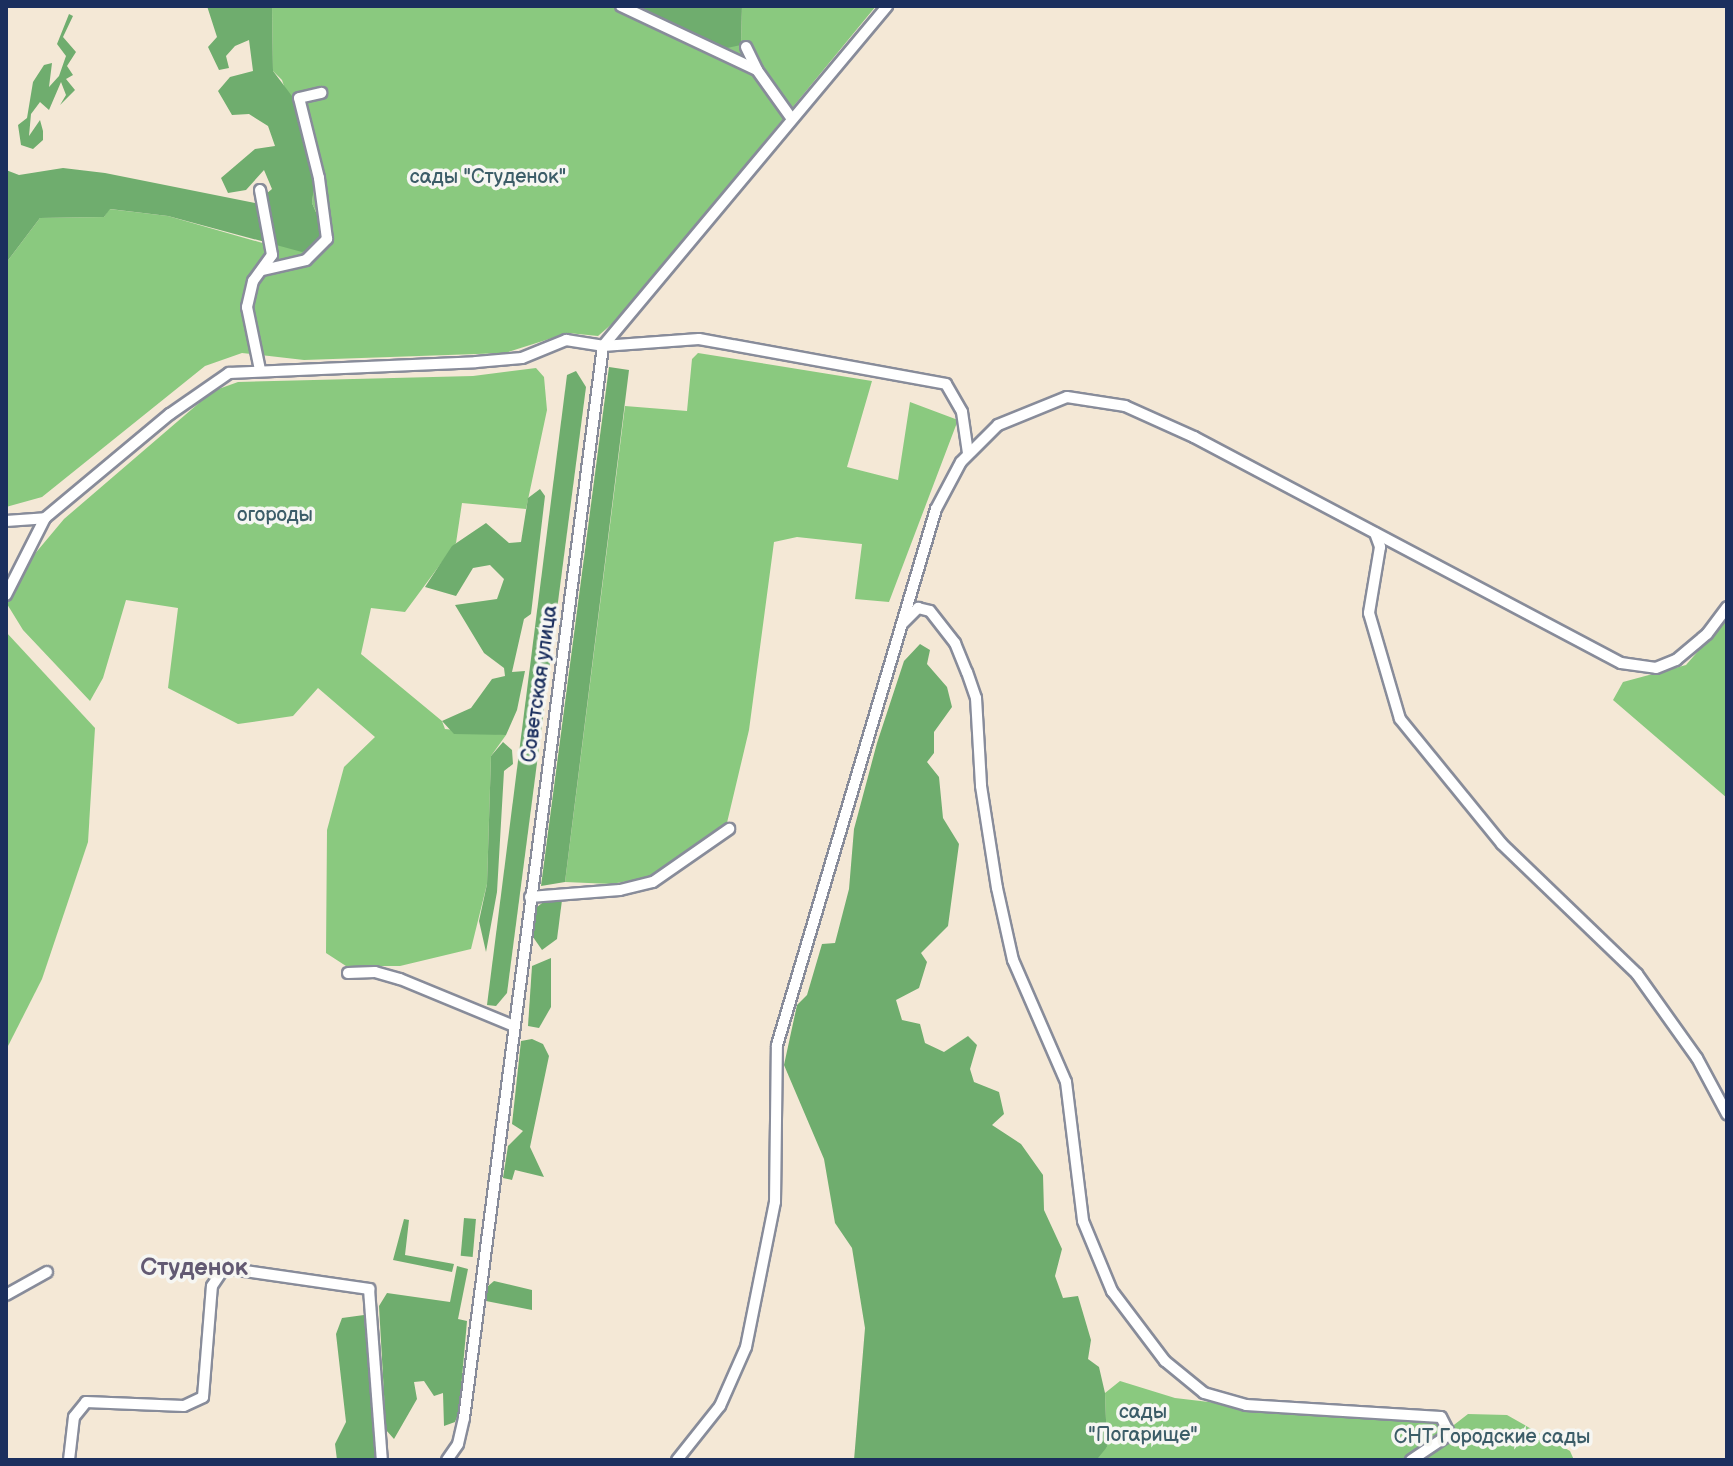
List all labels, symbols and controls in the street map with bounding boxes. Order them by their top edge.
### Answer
park label: сады "Студенок" [410,165,566,189]
park label: огороды [237,503,313,527]
street label: Советская улица [517,604,563,764]
district label: Студенок [140,1254,248,1282]
park label: сады "Погарище" [1088,1401,1198,1448]
park label: СНТ Городские сады [1394,1425,1590,1449]

